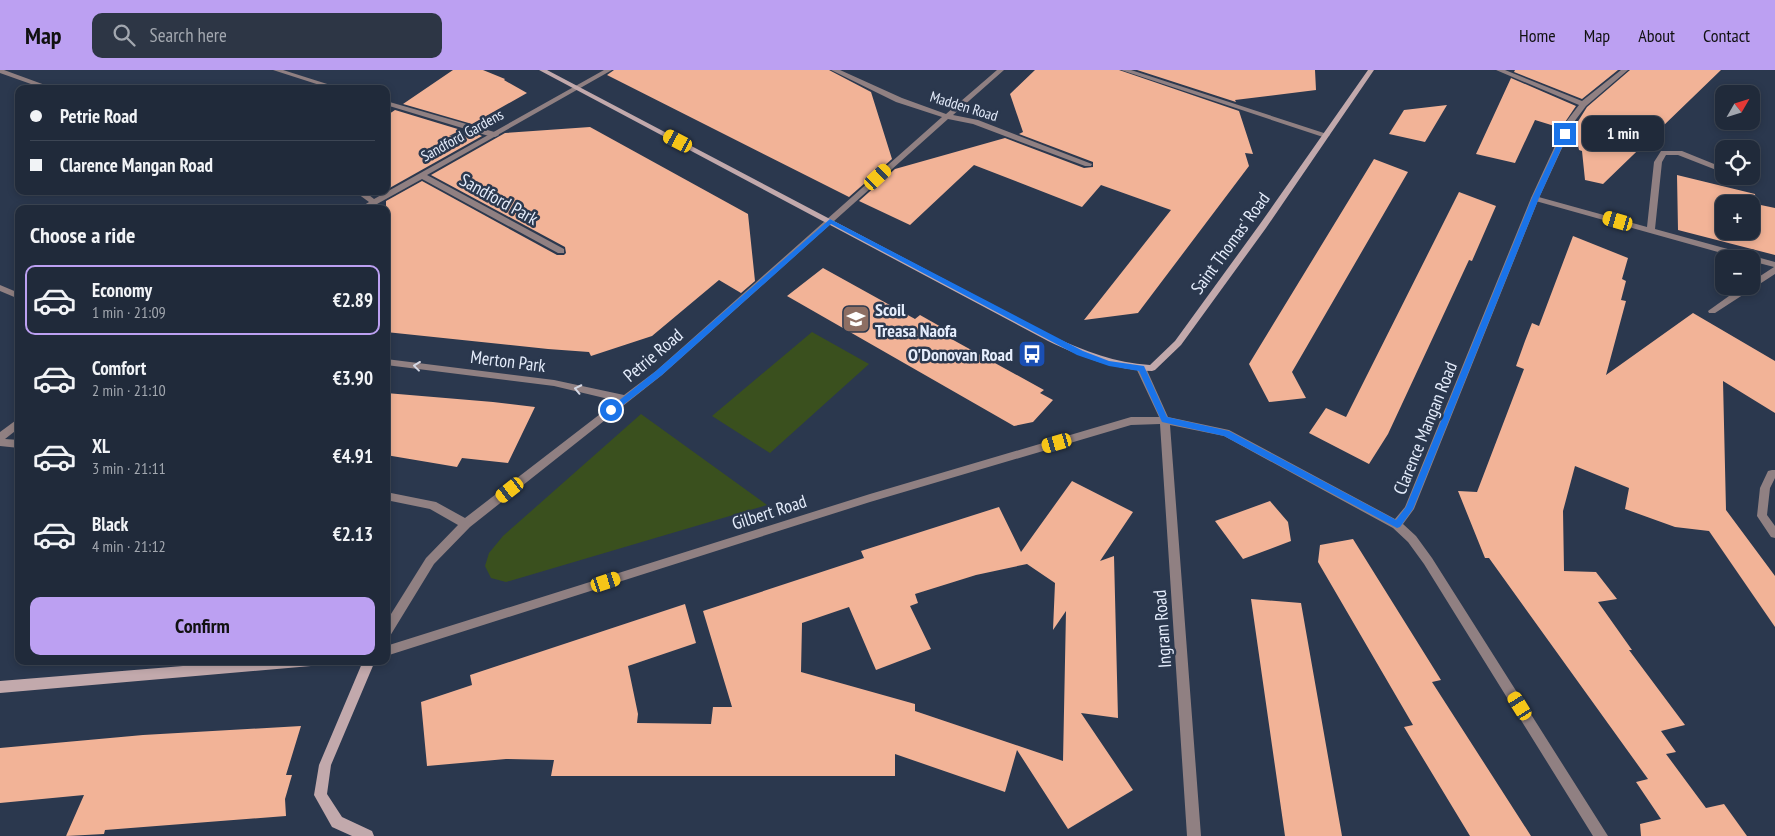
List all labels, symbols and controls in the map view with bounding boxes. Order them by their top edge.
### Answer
search box [92,13,442,58]
text: Map [25,20,62,51]
icon: search [110,21,138,49]
text: Search here [150,23,227,47]
text: Home [1519,24,1556,47]
text: Map [1584,24,1610,47]
text: About [1638,24,1675,47]
text: Contact [1703,24,1750,47]
north arrow [1715,85,1760,130]
map controls [1715,85,1760,295]
street label: Madden Road [928,87,1000,125]
text: Petrie Road [60,104,138,128]
street label: Sandford Gardens [417,105,507,165]
callout: 1 min [1582,116,1665,152]
route end [1554,123,1576,145]
text: 1 min [1607,123,1639,143]
car [661,127,694,155]
button: locate [1715,140,1760,185]
text: Clarence Mangan Road [60,153,213,177]
car [861,161,894,193]
street label: Sandford Park [456,168,542,230]
street label: Saint Thomas' Road [1185,188,1275,298]
button: + [1715,195,1760,240]
car [1601,210,1634,232]
text: Choose a ride [30,221,135,249]
button: − [1715,250,1760,295]
icon: car [32,278,77,323]
text: Economy [92,278,152,302]
text: €2.89 [333,288,373,312]
place label: Scoil Treasa Naofa [875,298,957,342]
text: 1 min · 21:09 [92,302,166,322]
school or university icon: Scoil Treasa Naofa [841,304,871,334]
street label: Petrie Road [618,323,688,387]
bus stop icon: O'Donovan Road [1017,339,1047,369]
place label: O'Donovan Road [908,343,1013,366]
street label: Merton Park [469,345,547,377]
icon: car [32,356,77,401]
text: Comfort [92,356,146,380]
street label: Clarence Mangan Road [1388,358,1462,498]
one-way arrow [413,361,421,372]
text: €3.90 [333,366,373,390]
text: 2 min · 21:10 [92,380,166,400]
one-way arrow [573,384,582,395]
route start [600,399,622,421]
car [1040,432,1073,454]
icon: car [32,434,77,479]
text: XL [92,434,110,458]
text: €4.91 [333,444,373,468]
text: 3 min · 21:11 [92,458,166,478]
car [493,475,526,505]
street label: Gilbert Road [729,489,809,535]
icon: car [32,512,77,557]
text: Black [92,512,128,536]
text: €2.13 [333,522,373,546]
text: 4 min · 21:12 [92,536,166,556]
car [589,570,622,594]
street label: Ingram Road [1148,589,1176,669]
button: Confirm [30,597,375,655]
car [1505,689,1534,723]

